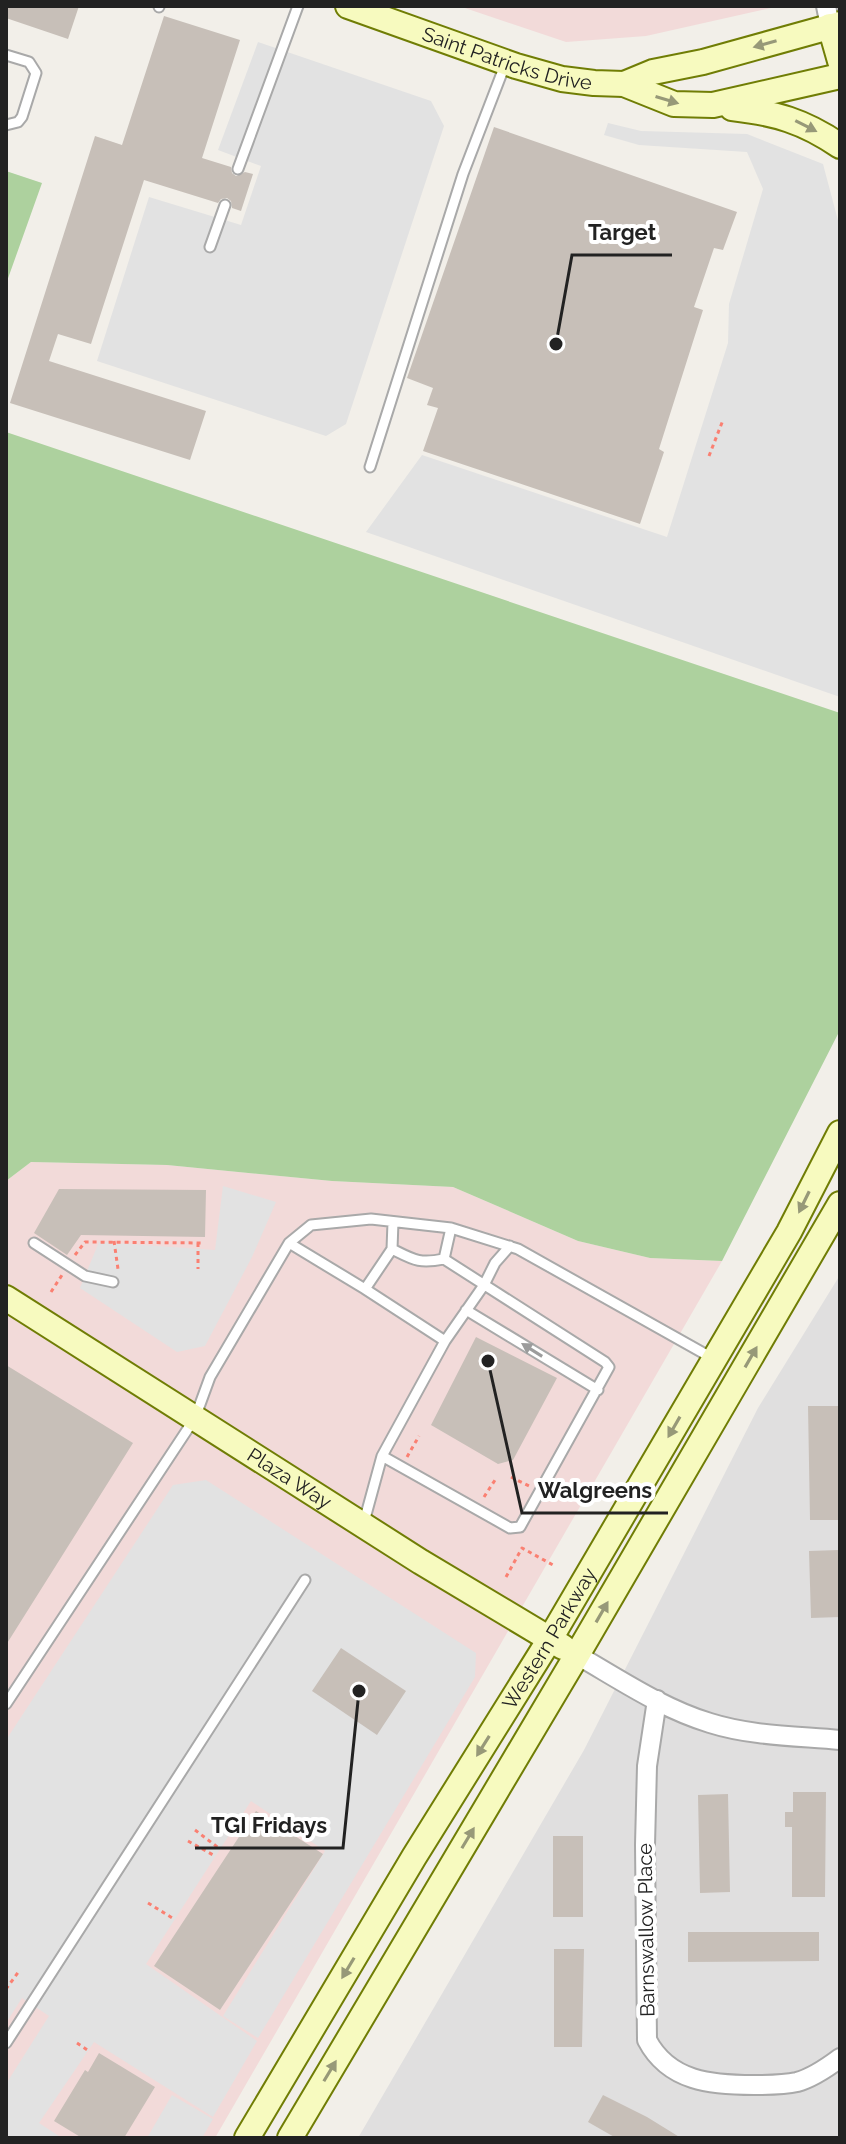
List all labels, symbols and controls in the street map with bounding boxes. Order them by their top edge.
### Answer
street label: Saint Patricks Drive [419,22,593,95]
one-way arrow [752,39,777,51]
one-way arrow [655,94,679,107]
one-way arrow [794,119,817,133]
callout: Target [572,209,672,255]
text: Target [588,219,657,245]
one-way arrow [797,1190,810,1213]
one-way arrow [521,1344,543,1358]
one-way arrow [744,1346,758,1368]
one-way arrow [667,1416,681,1438]
street label: Plaza Way [243,1443,336,1514]
callout: Walgreens [522,1467,668,1513]
text: Walgreens [538,1477,652,1503]
street label: Western Parkway [497,1563,601,1714]
one-way arrow [595,1601,609,1624]
one-way arrow [477,1735,491,1757]
callout: TGI Fridays [195,1802,343,1848]
text: TGI Fridays [211,1812,327,1838]
one-way arrow [461,1827,475,1849]
street label: Barnswallow Place [632,1843,660,2017]
one-way arrow [341,1957,355,1979]
one-way arrow [323,2060,337,2082]

